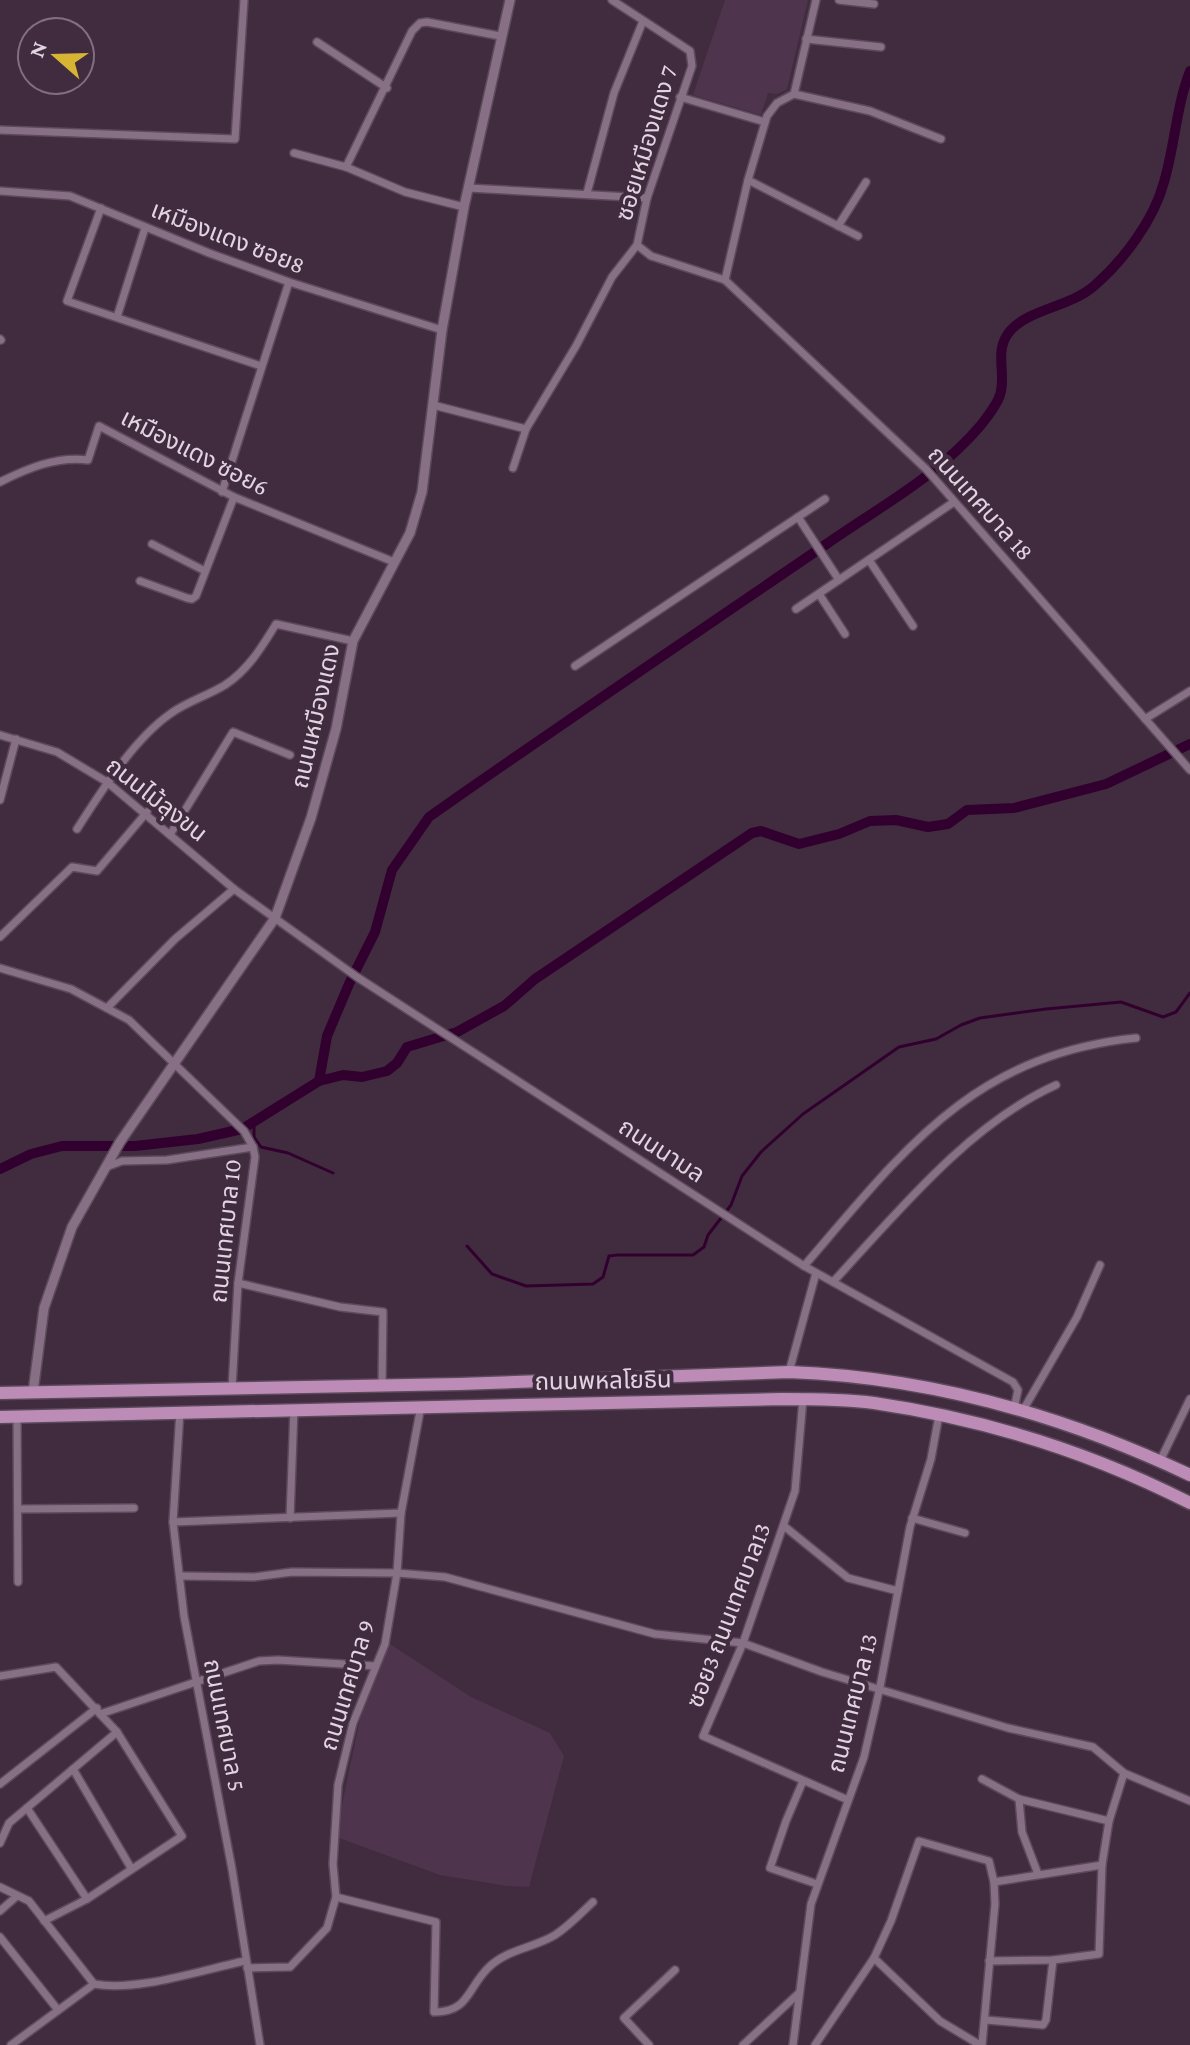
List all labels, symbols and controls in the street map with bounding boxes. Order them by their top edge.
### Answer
north arrow [16,16,96,96]
text: N [23,38,52,61]
street label: ซอยเหมืองแดง 7 [610,62,682,224]
street label: เหมืองแดง ซอย8 [147,195,309,279]
street label: เหมืองแดง ซอย6 [117,403,273,501]
street label: ถนนเทศบาล 18 [923,440,1039,566]
street label: ถนนเหมืองแดง [285,641,345,791]
street label: ถนนไม้ลุงขน [100,751,213,848]
street label: ถนนนามล [614,1112,710,1188]
street label: ถนนเทศบาล 10 [204,1158,246,1304]
street label: ถนนพหลโยธิน [534,1365,672,1395]
street label: ซอย3 ถนนเทศบาล13 [680,1519,776,1711]
street label: ถนนเทศบาล 9 [314,1616,380,1754]
street label: ถนนเทศบาล 13 [822,1631,882,1775]
street label: ถนนเทศบาล 5 [199,1656,251,1794]

